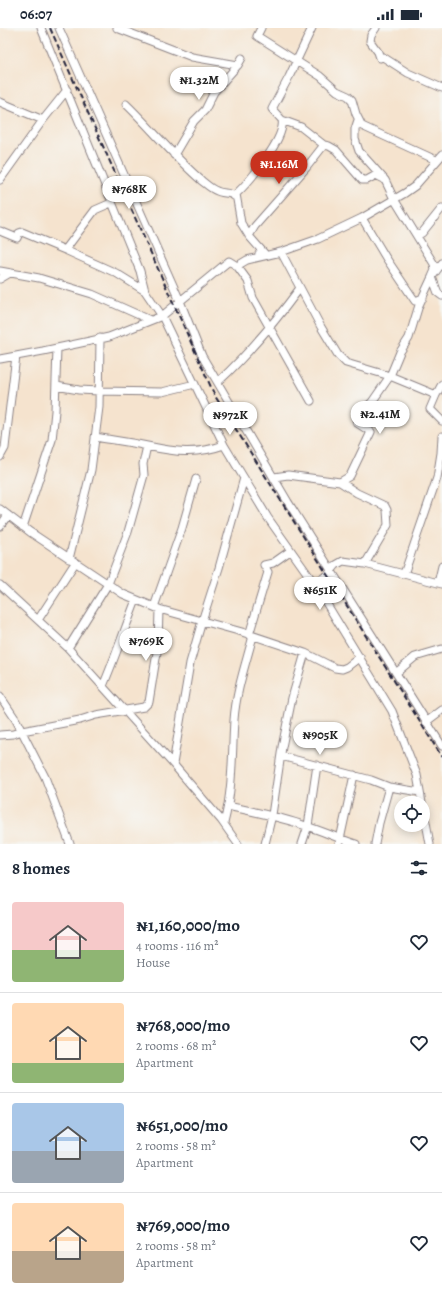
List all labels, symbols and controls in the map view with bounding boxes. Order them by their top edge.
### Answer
text: 06:07 [20,4,52,24]
pin: ₦1.32M [166,67,232,101]
text: ₦1.32M [179,71,219,88]
pin: ₦1.16M [246,151,312,185]
text: ₦1.16M [259,155,299,172]
pin: ₦768K [101,176,157,210]
text: ₦768K [111,180,147,197]
pin: ₦2.41M [347,401,413,435]
pin: ₦972K [202,402,258,436]
text: ₦2.41M [360,405,400,422]
text: ₦972K [212,406,248,423]
pin: ₦651K [292,577,348,611]
text: ₦651K [303,581,337,598]
pin: ₦769K [118,628,174,662]
text: ₦769K [128,632,164,649]
pin: ₦905K [292,722,348,756]
text: ₦905K [302,726,338,743]
map controls [394,796,430,832]
button: locate [394,796,430,832]
text: 8 homes [12,857,70,880]
icon: filters [408,857,430,879]
text: ₦1,160,000/mo [136,914,240,937]
icon: home [44,918,92,966]
icon: heart [408,931,430,953]
text: 4 rooms · 116 m² [136,937,219,954]
text: House [136,954,170,971]
text: ₦768,000/mo [136,1014,230,1037]
icon: home [44,1019,92,1067]
icon: heart [408,1032,430,1054]
text: 2 rooms · 68 m² [136,1037,216,1054]
text: Apartment [136,1054,194,1071]
text: ₦651,000/mo [136,1114,228,1137]
icon: home [44,1119,92,1167]
icon: heart [408,1132,430,1154]
text: 2 rooms · 58 m² [136,1137,216,1154]
text: Apartment [136,1154,194,1171]
text: ₦769,000/mo [136,1214,230,1237]
icon: home [44,1219,92,1267]
icon: heart [408,1232,430,1254]
text: 2 rooms · 58 m² [136,1237,216,1254]
text: Apartment [136,1254,194,1271]

